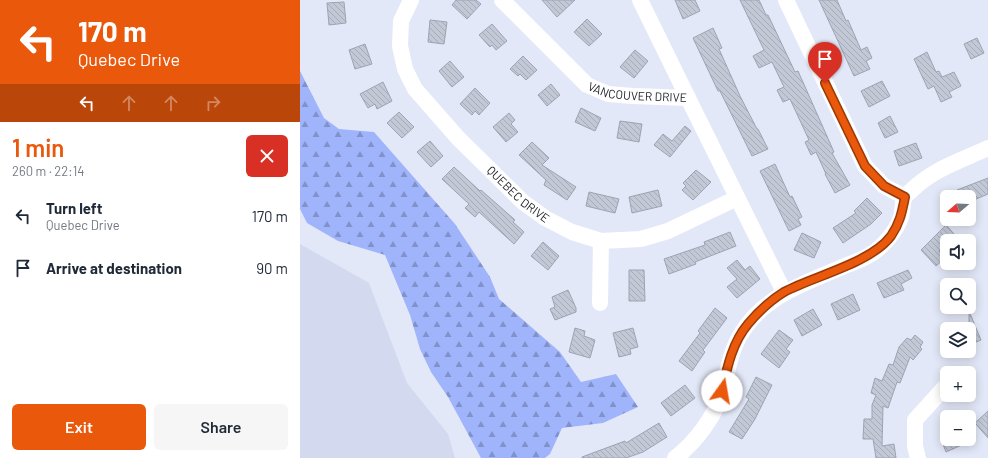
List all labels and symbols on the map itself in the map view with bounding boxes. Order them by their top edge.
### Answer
pin [808,42,842,83]
street label: VANCOUVER DRIVE [586,78,687,104]
street label: QUEBEC DRIVE [485,163,553,225]
north arrow [940,190,976,226]
position arrow [701,370,743,412]

